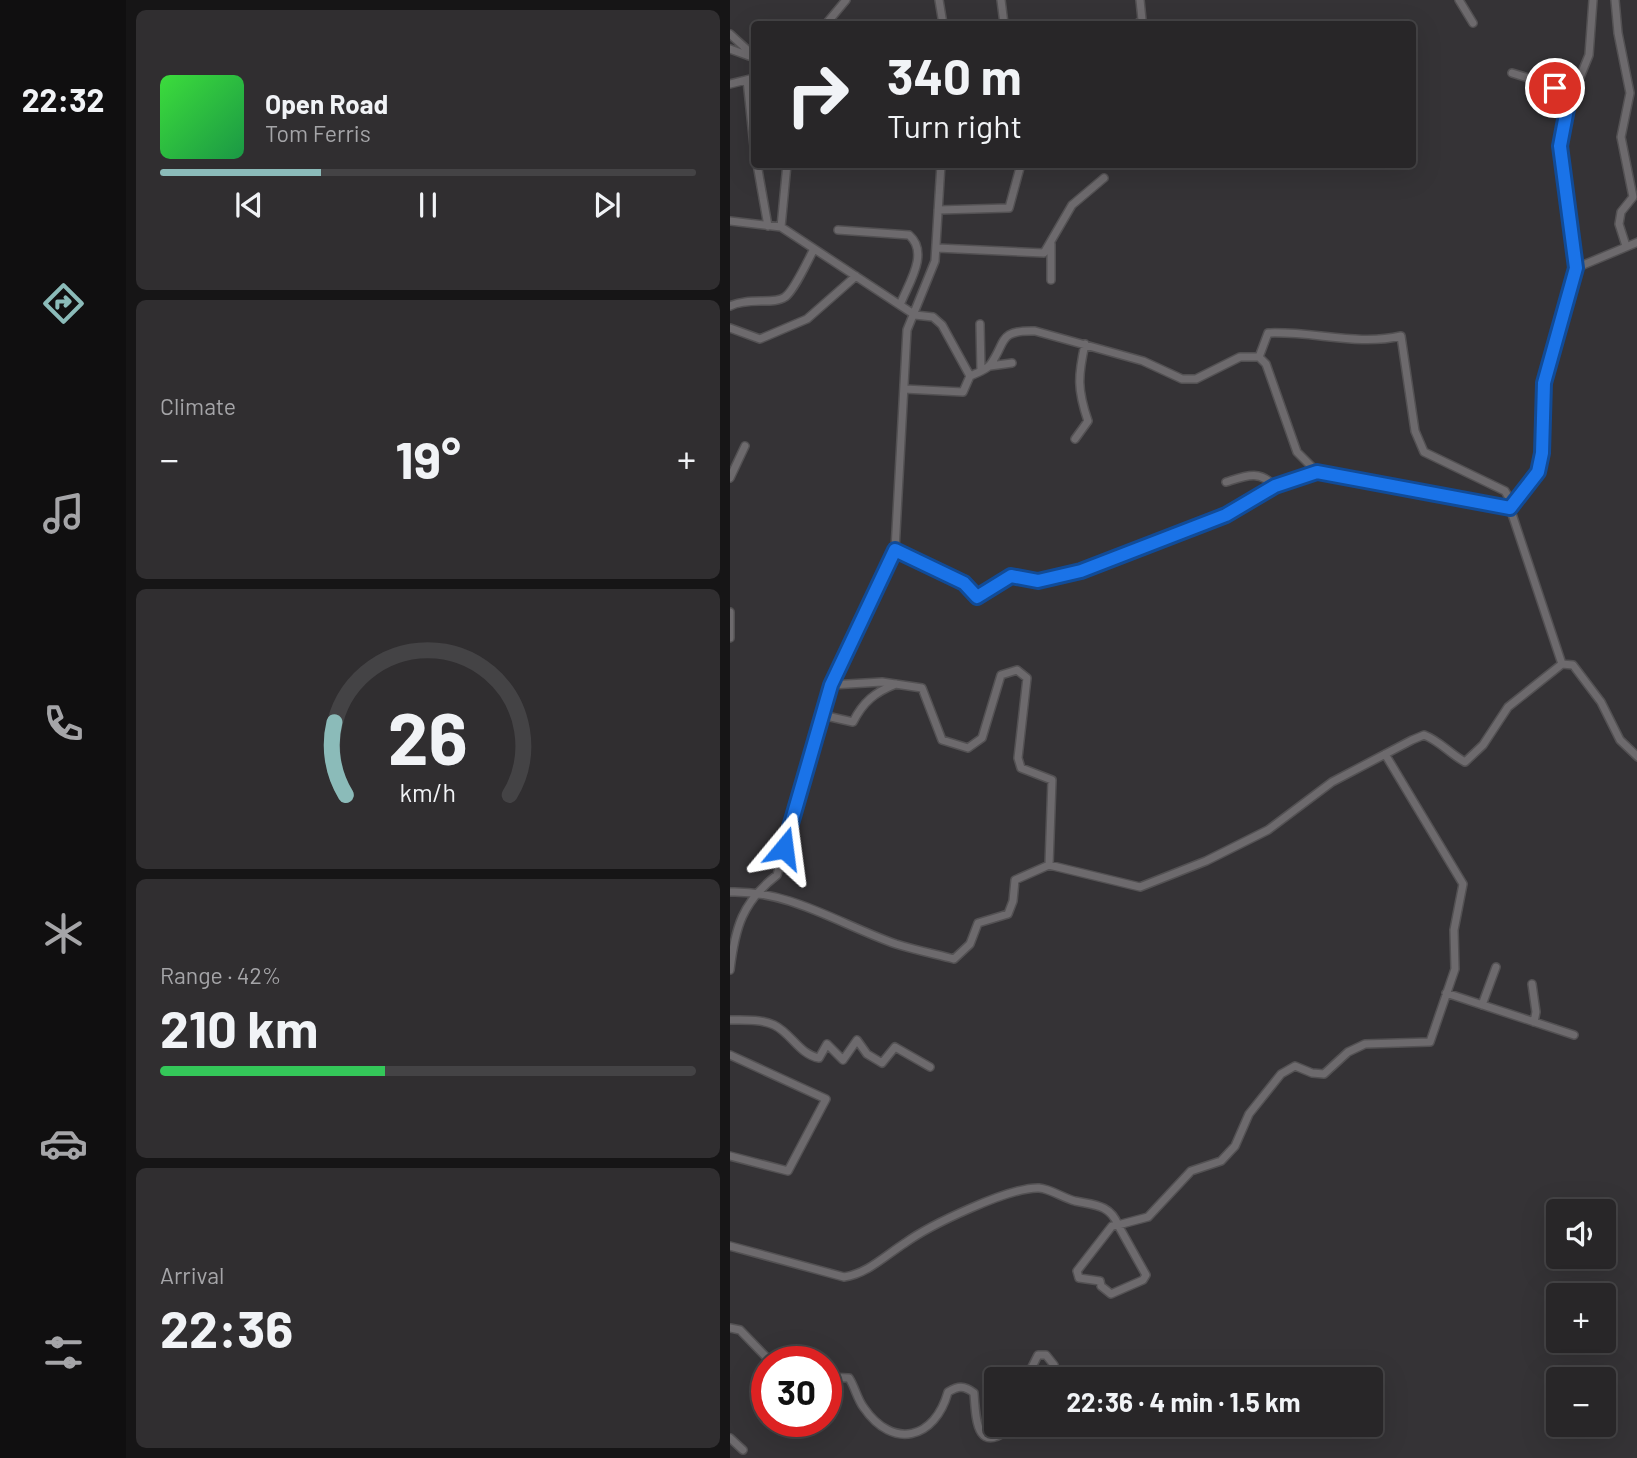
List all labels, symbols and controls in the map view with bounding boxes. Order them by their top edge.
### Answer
text: 340 m [887,46,1022,105]
icon: right [772,49,863,140]
pin [1525,58,1585,118]
icon: arrive [1536,69,1574,107]
text: 22:32 [22,80,104,118]
text: Open Road [265,88,388,119]
text: Turn right [887,106,1022,144]
text: Tom Ferris [265,119,371,147]
icon: previous [230,186,268,224]
icon: pause [409,186,447,224]
icon: next [588,186,626,224]
icon: directions [39,279,88,328]
text: Climate [160,392,236,420]
text: 19° [395,427,461,489]
text: − [160,435,179,481]
text: + [677,435,696,481]
icon: music [39,489,88,538]
text: 26 [388,692,468,780]
icon: phone [39,699,88,748]
text: km/h [400,777,456,807]
position arrow [747,811,821,885]
icon: climate [39,909,88,958]
text: Range · 42% [160,961,281,989]
text: 210 km [160,996,318,1058]
icon: car [39,1119,88,1168]
map controls [1546,1199,1616,1437]
button: sound [1546,1199,1616,1269]
text: Arrival [160,1261,224,1289]
button: + [1546,1283,1616,1353]
text: 22:36 [160,1296,293,1358]
icon: filters [39,1328,88,1377]
speed limit sign: 30 [751,1346,842,1437]
button: − [1546,1367,1616,1437]
text: 22:36 · 4 min · 1.5 km [1066,1386,1301,1417]

